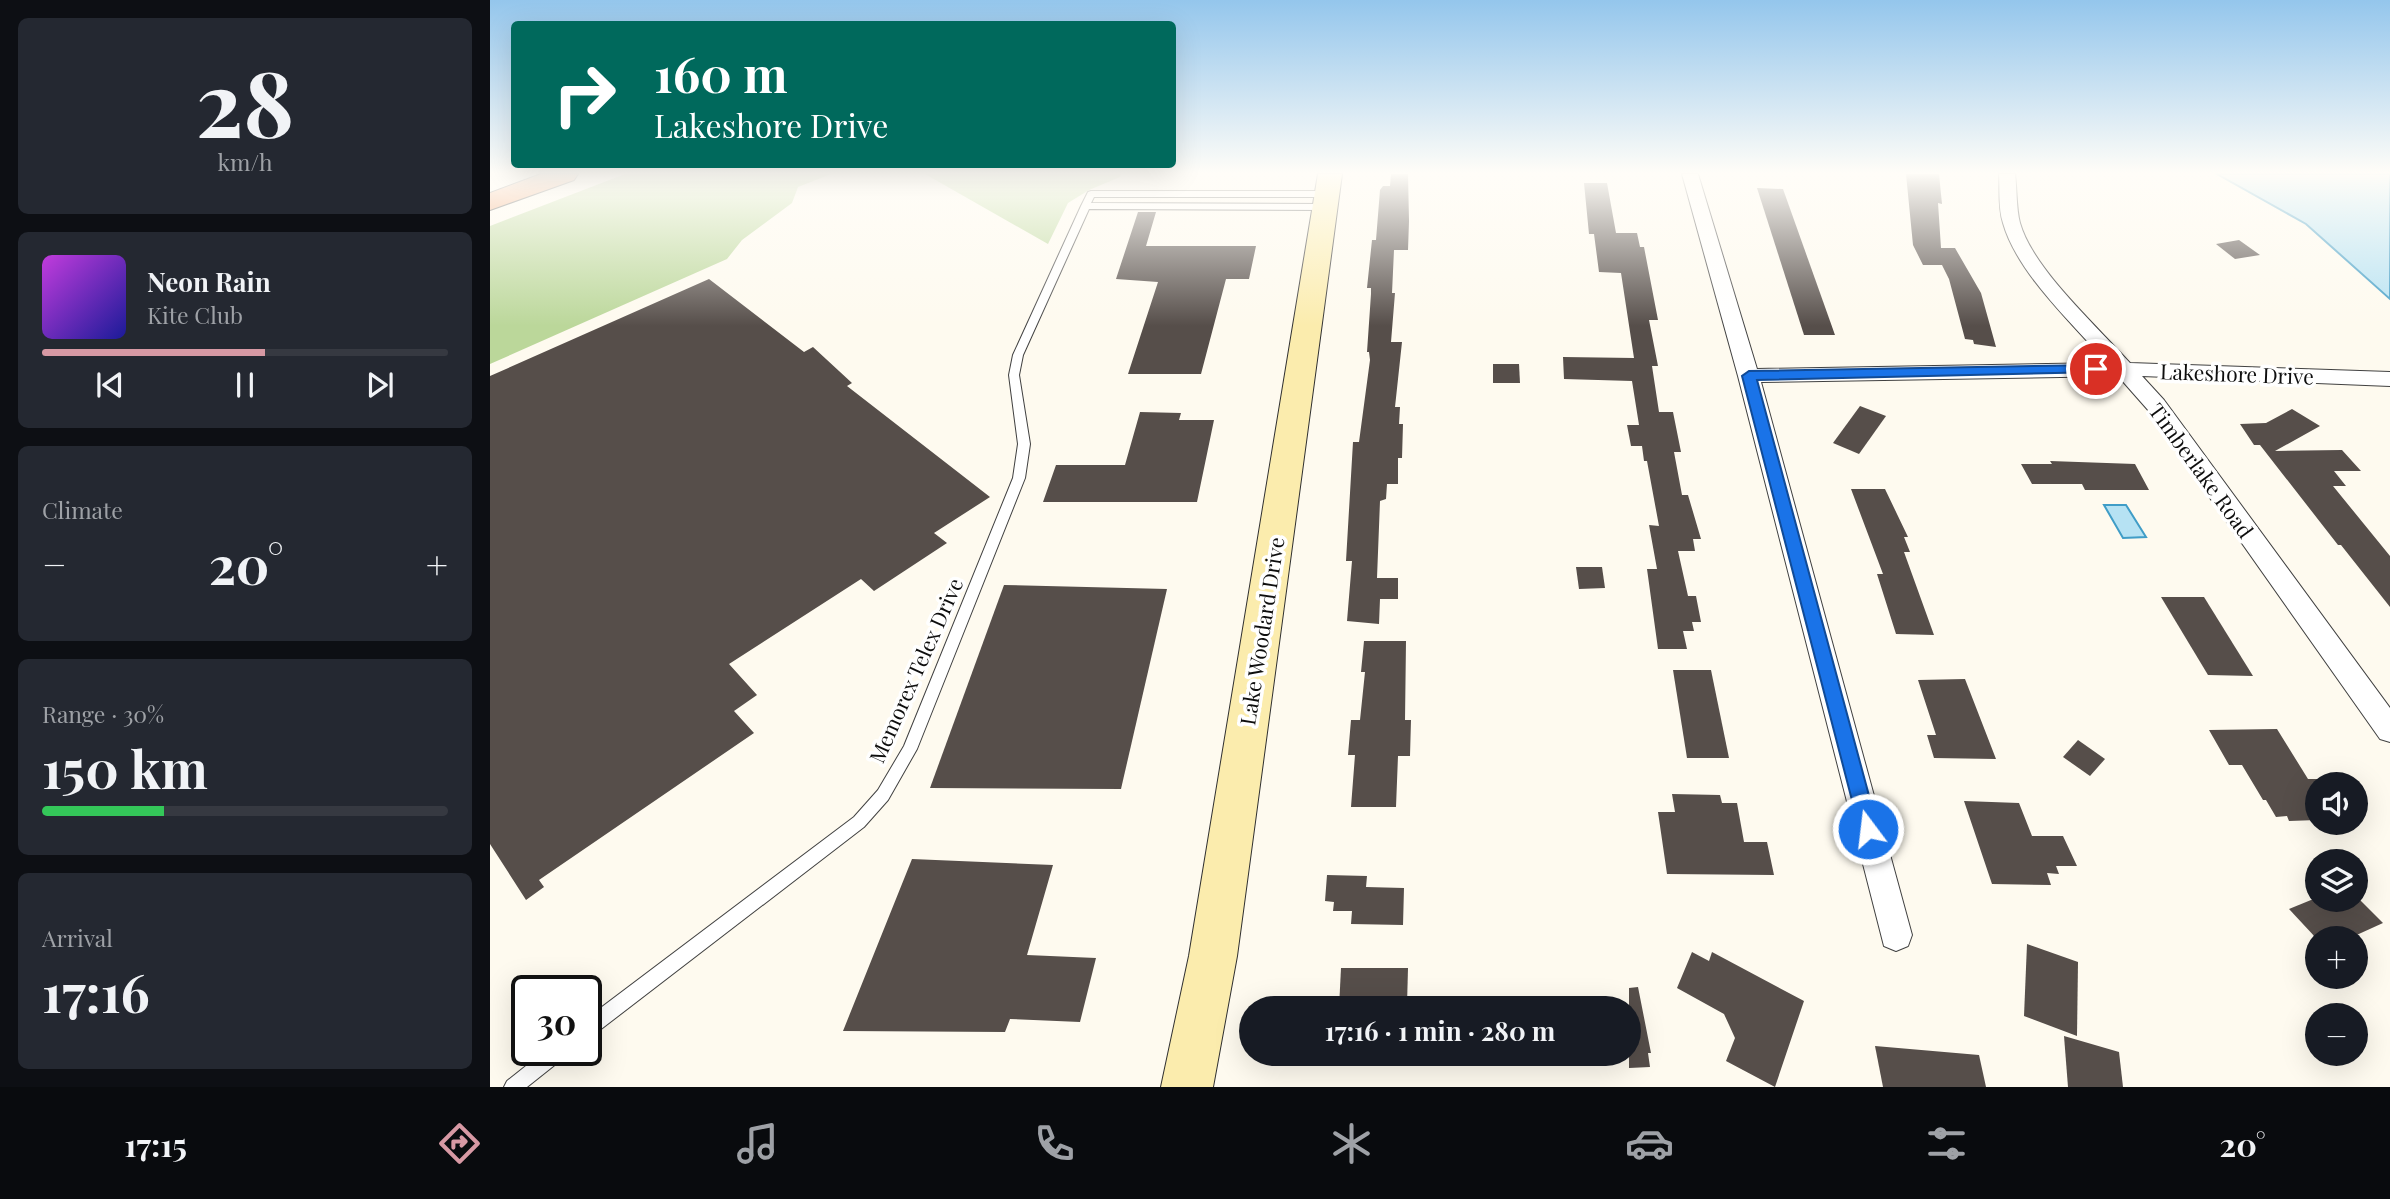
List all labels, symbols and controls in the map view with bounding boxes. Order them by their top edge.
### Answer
text: 28 [196,40,294,161]
text: 160 m [654,40,788,105]
icon: right [539,49,630,140]
text: Lakeshore Drive [654,103,888,146]
text: km/h [217,146,273,177]
text: Neon Rain [147,264,271,299]
text: Kite Club [147,299,243,330]
pin [2066,339,2126,399]
icon: arrive [2077,350,2115,388]
street label: Lakeshore Drive [2160,356,2314,390]
icon: previous [91,366,129,404]
icon: pause [226,366,264,404]
icon: next [361,366,399,404]
street label: Timberlake Road [2144,397,2260,543]
text: Climate [42,494,123,525]
text: 20° [209,529,284,598]
street label: Lake Woodard Drive [1232,535,1290,727]
text: − [42,538,67,589]
text: + [426,538,448,589]
street label: Memorex Telex Drive [862,573,968,767]
text: Range · 30% [42,698,164,729]
text: 150 km [42,733,208,802]
map controls [2305,772,2368,1066]
button: sound [2305,772,2368,835]
position arrow [1831,792,1905,866]
button: layers [2305,849,2368,912]
text: Arrival [42,922,113,953]
button: + [2305,926,2368,989]
text: 17:16 [42,957,150,1026]
speed limit sign: 30 [511,975,602,1066]
button: − [2305,1003,2368,1066]
text: 17:16 · 1 min · 280 m [1325,1013,1555,1048]
icon: directions [435,1119,484,1168]
icon: music [733,1119,782,1168]
icon: phone [1030,1119,1079,1168]
icon: climate [1327,1119,1376,1168]
icon: car [1625,1119,1674,1168]
icon: filters [1922,1119,1971,1168]
text: 17:15 [124,1122,187,1165]
text: 20° [2220,1122,2266,1165]

